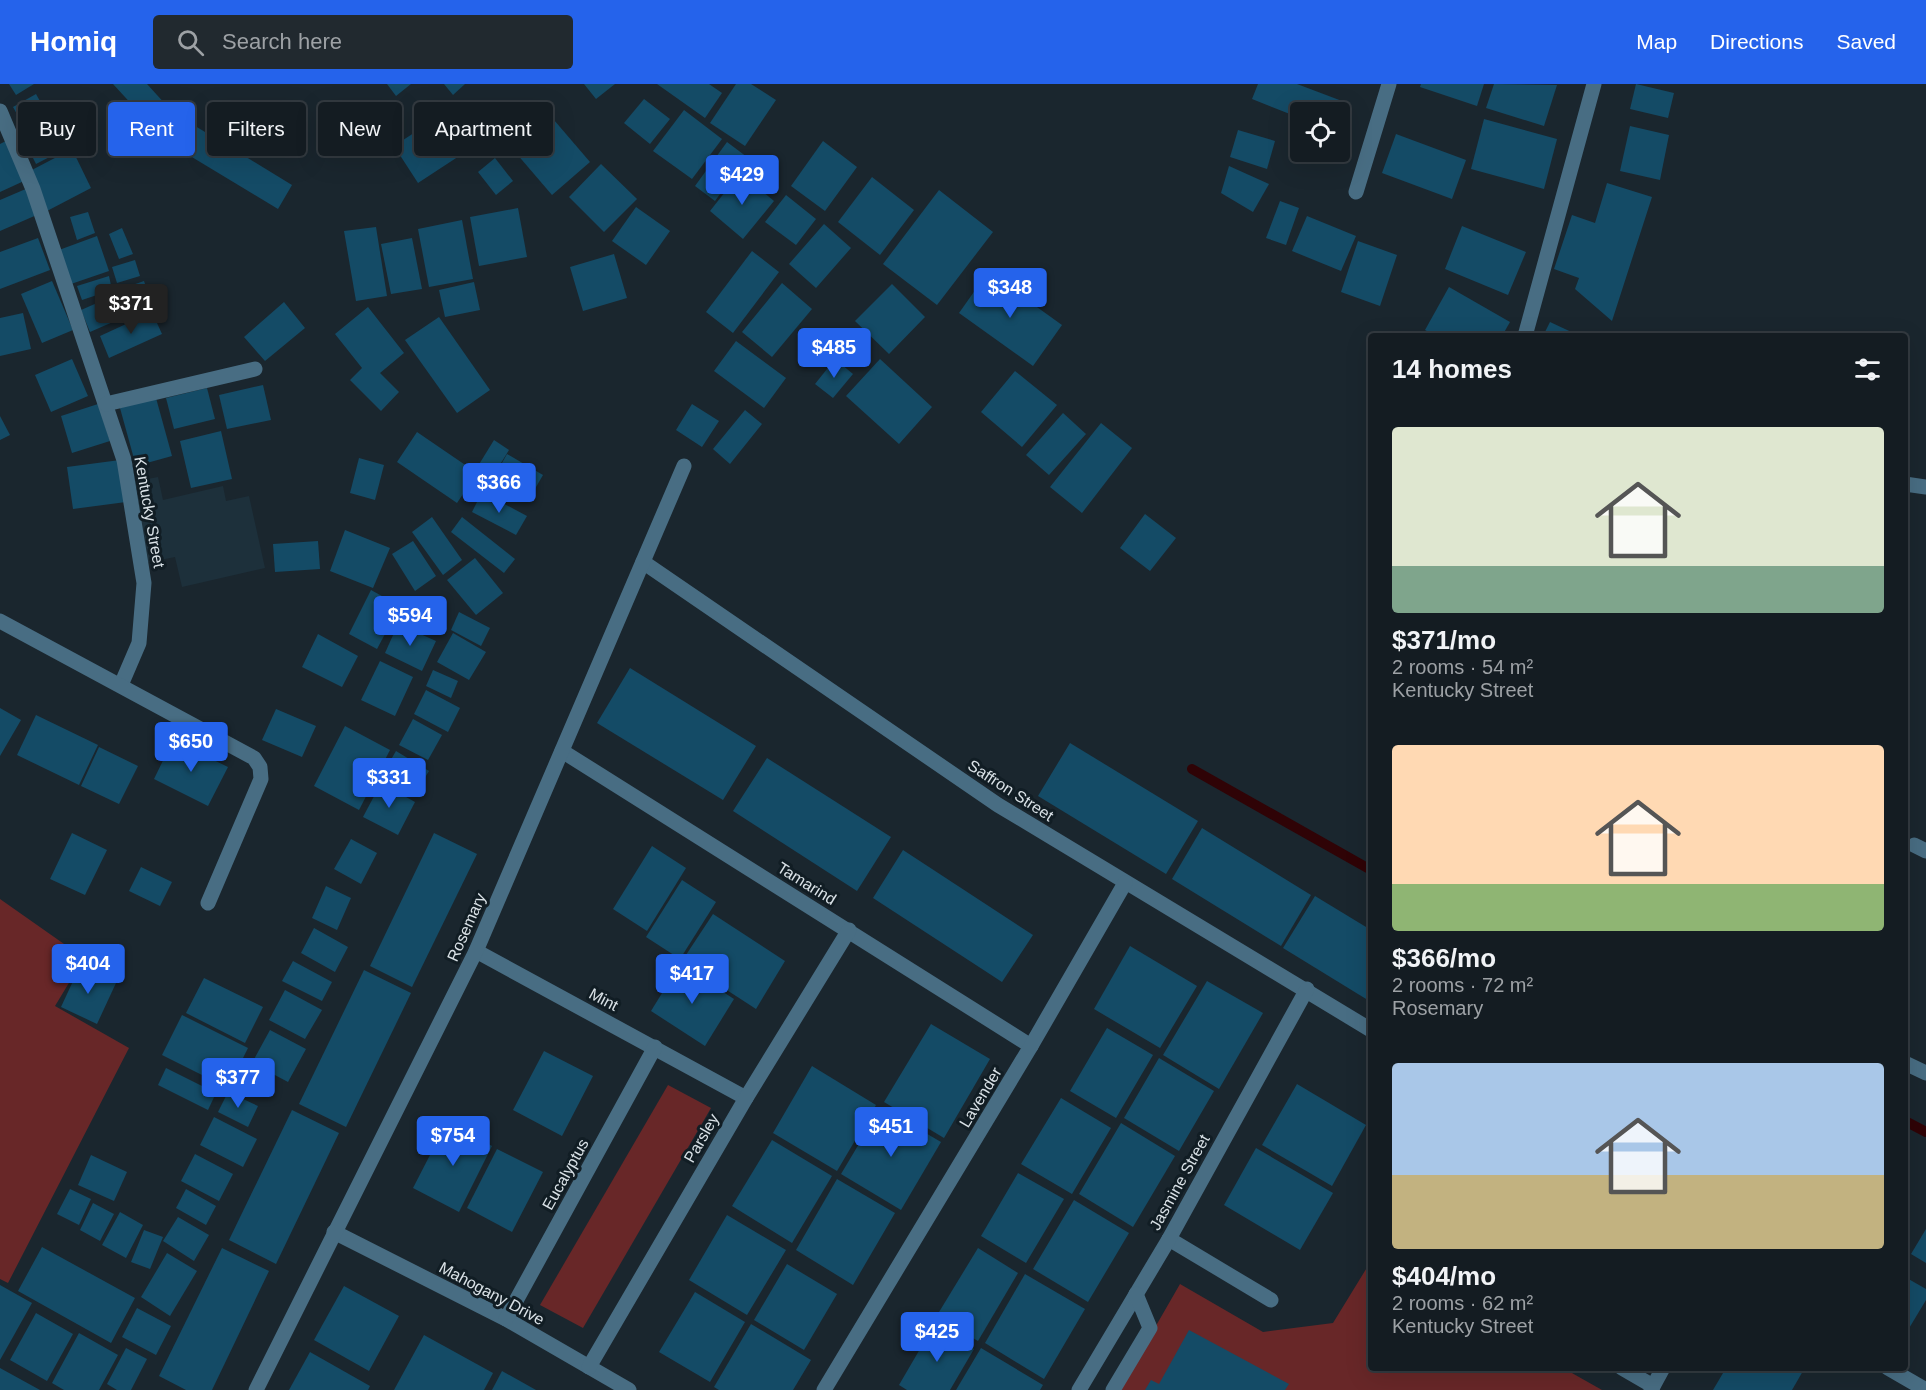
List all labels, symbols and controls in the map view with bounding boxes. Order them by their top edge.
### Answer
search box [153,15,573,69]
text: Homiq [30,26,117,57]
icon: search [174,26,207,59]
text: Search here [222,29,342,54]
text: Map [1636,30,1677,53]
text: Directions [1710,30,1803,53]
text: Saved [1836,30,1896,53]
chip: Buy [18,102,96,156]
chip: Rent [108,102,195,156]
chip: Filters [207,102,306,156]
chip: New [318,102,402,156]
chip: Apartment [414,102,553,156]
map controls [1290,102,1350,162]
button: locate [1290,102,1350,162]
pin: $429 [706,155,778,206]
text: $429 [720,163,764,185]
pin: $348 [974,268,1046,319]
text: $348 [988,276,1032,298]
pin: $371 [95,284,167,335]
text: $371 [109,292,153,314]
pin: $485 [798,328,870,379]
text: $485 [812,336,856,358]
icon: filters [1851,353,1884,386]
text: 14 homes [1392,354,1512,384]
street label: Kentucky Street [131,455,168,570]
pin: $366 [463,463,535,514]
icon: home [1584,466,1692,574]
text: $366 [477,471,521,493]
pin: $594 [374,596,446,647]
text: $594 [388,604,432,626]
text: $371/mo [1392,625,1496,655]
text: 2 rooms · 54 m² [1392,656,1533,678]
text: Kentucky Street [1392,679,1533,701]
pin: $650 [155,722,227,773]
text: $650 [169,730,213,752]
street label: Saffron Street [965,756,1057,825]
pin: $331 [353,758,425,809]
text: $331 [367,766,411,788]
icon: home [1584,784,1692,892]
street label: Tamarind [774,859,839,908]
street label: Rosemary [444,890,489,964]
text: $366/mo [1392,943,1496,973]
pin: $404 [52,944,124,995]
text: $404 [66,952,110,974]
pin: $417 [656,954,728,1005]
text: $417 [670,962,714,984]
text: 2 rooms · 72 m² [1392,974,1533,996]
street label: Mint [586,985,622,1014]
text: Rosemary [1392,997,1483,1019]
pin: $377 [202,1058,274,1109]
street label: Lavender [956,1064,1005,1130]
text: $377 [216,1066,260,1088]
icon: home [1584,1102,1692,1210]
pin: $451 [855,1107,927,1158]
street label: Parsley [681,1111,722,1166]
text: $451 [869,1115,913,1137]
pin: $754 [417,1116,489,1167]
text: $754 [431,1124,475,1146]
street label: Jasmine Street [1146,1131,1213,1233]
street label: Eucalyptus [539,1136,592,1213]
street label: Mahogany Drive [436,1259,547,1328]
text: $404/mo [1392,1261,1496,1291]
text: 2 rooms · 62 m² [1392,1292,1533,1314]
pin: $425 [901,1312,973,1363]
text: Kentucky Street [1392,1315,1533,1337]
text: $425 [915,1320,959,1342]

